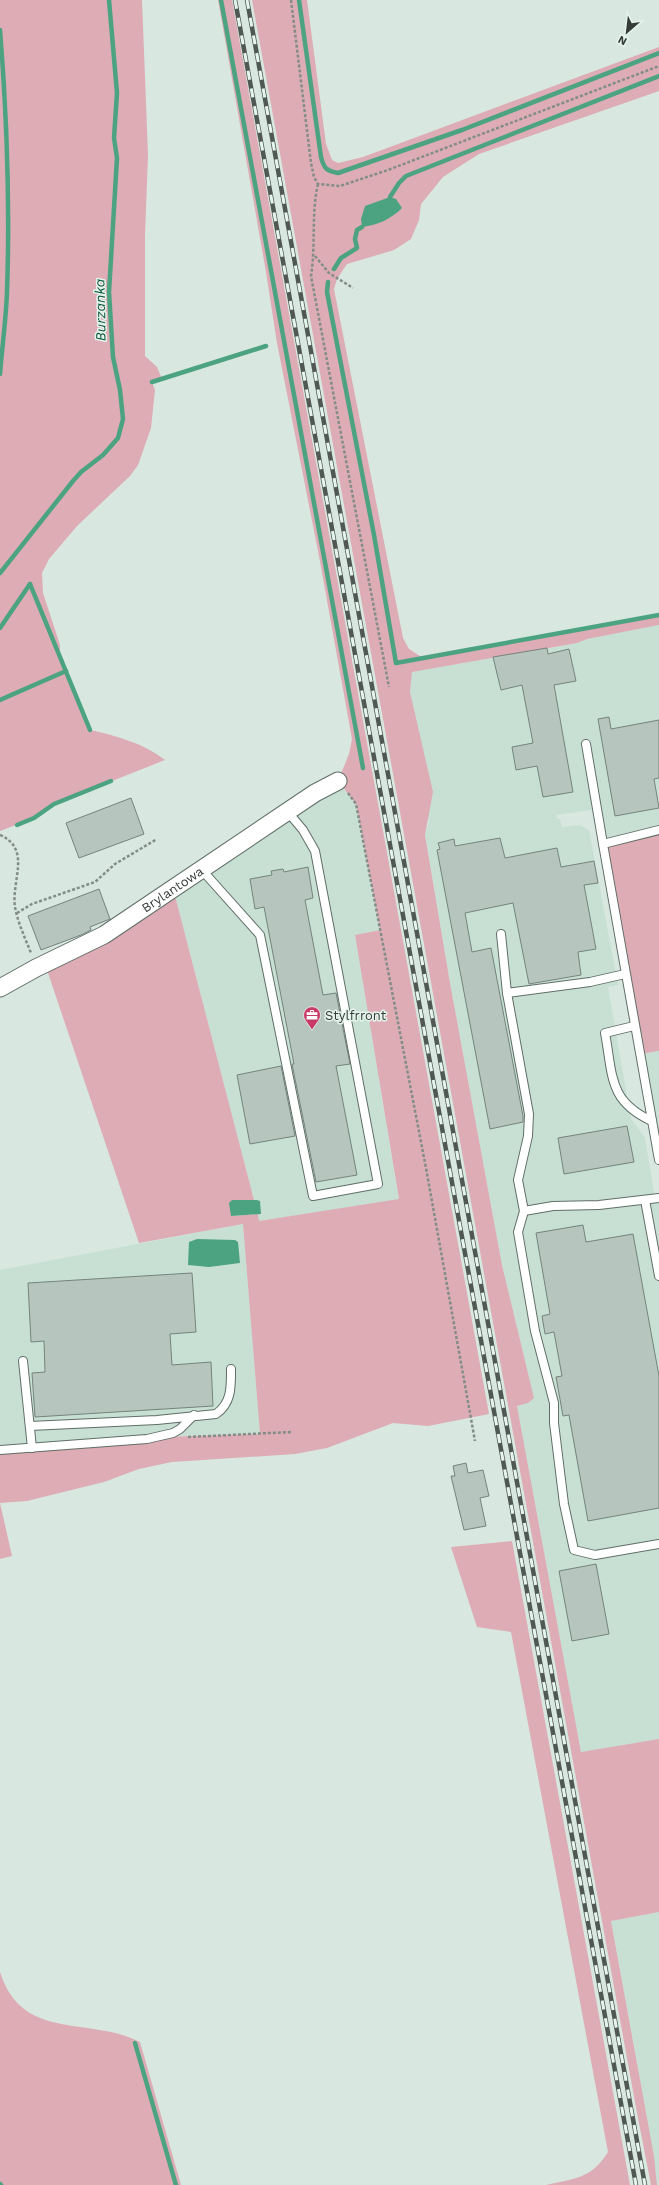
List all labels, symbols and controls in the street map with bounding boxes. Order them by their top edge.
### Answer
north arrow [607,12,647,52]
text: N [616,33,629,48]
water label: Burzanka [91,278,109,341]
street label: Brylantowa [139,863,206,915]
office icon: Stylfrront [302,1005,322,1030]
place label: Stylfrront [325,1008,387,1023]

